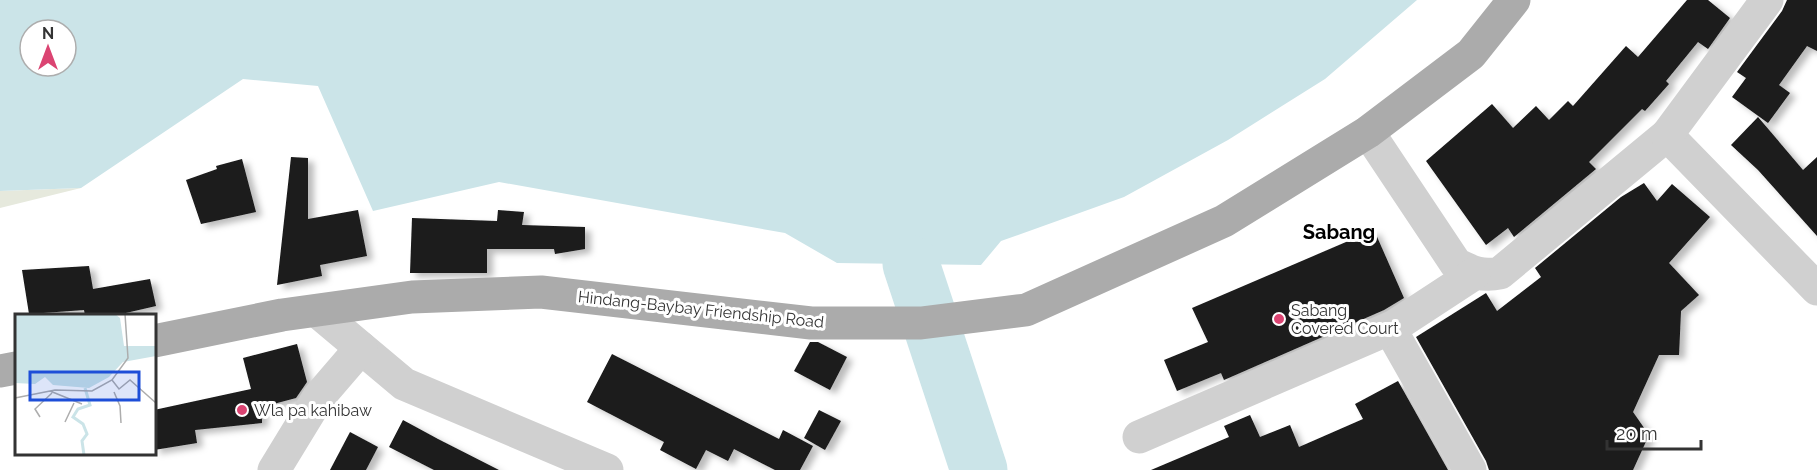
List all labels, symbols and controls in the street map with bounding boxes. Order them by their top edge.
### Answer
north arrow [18,18,78,78]
text: N [42,24,54,43]
district label: Sabang [1303,220,1375,244]
street label: Hindang-Baybay Friendship Road [577,287,825,332]
place label: Sabang Covered Court [1291,301,1399,338]
marker: Sabang Covered Court [1272,312,1286,326]
inset map [15,314,156,455]
place label: Wla pa kahibaw [254,401,372,420]
marker: Wla pa kahibaw [235,403,249,417]
scale bar [1607,413,1702,451]
text: 20 m [1616,423,1658,444]

